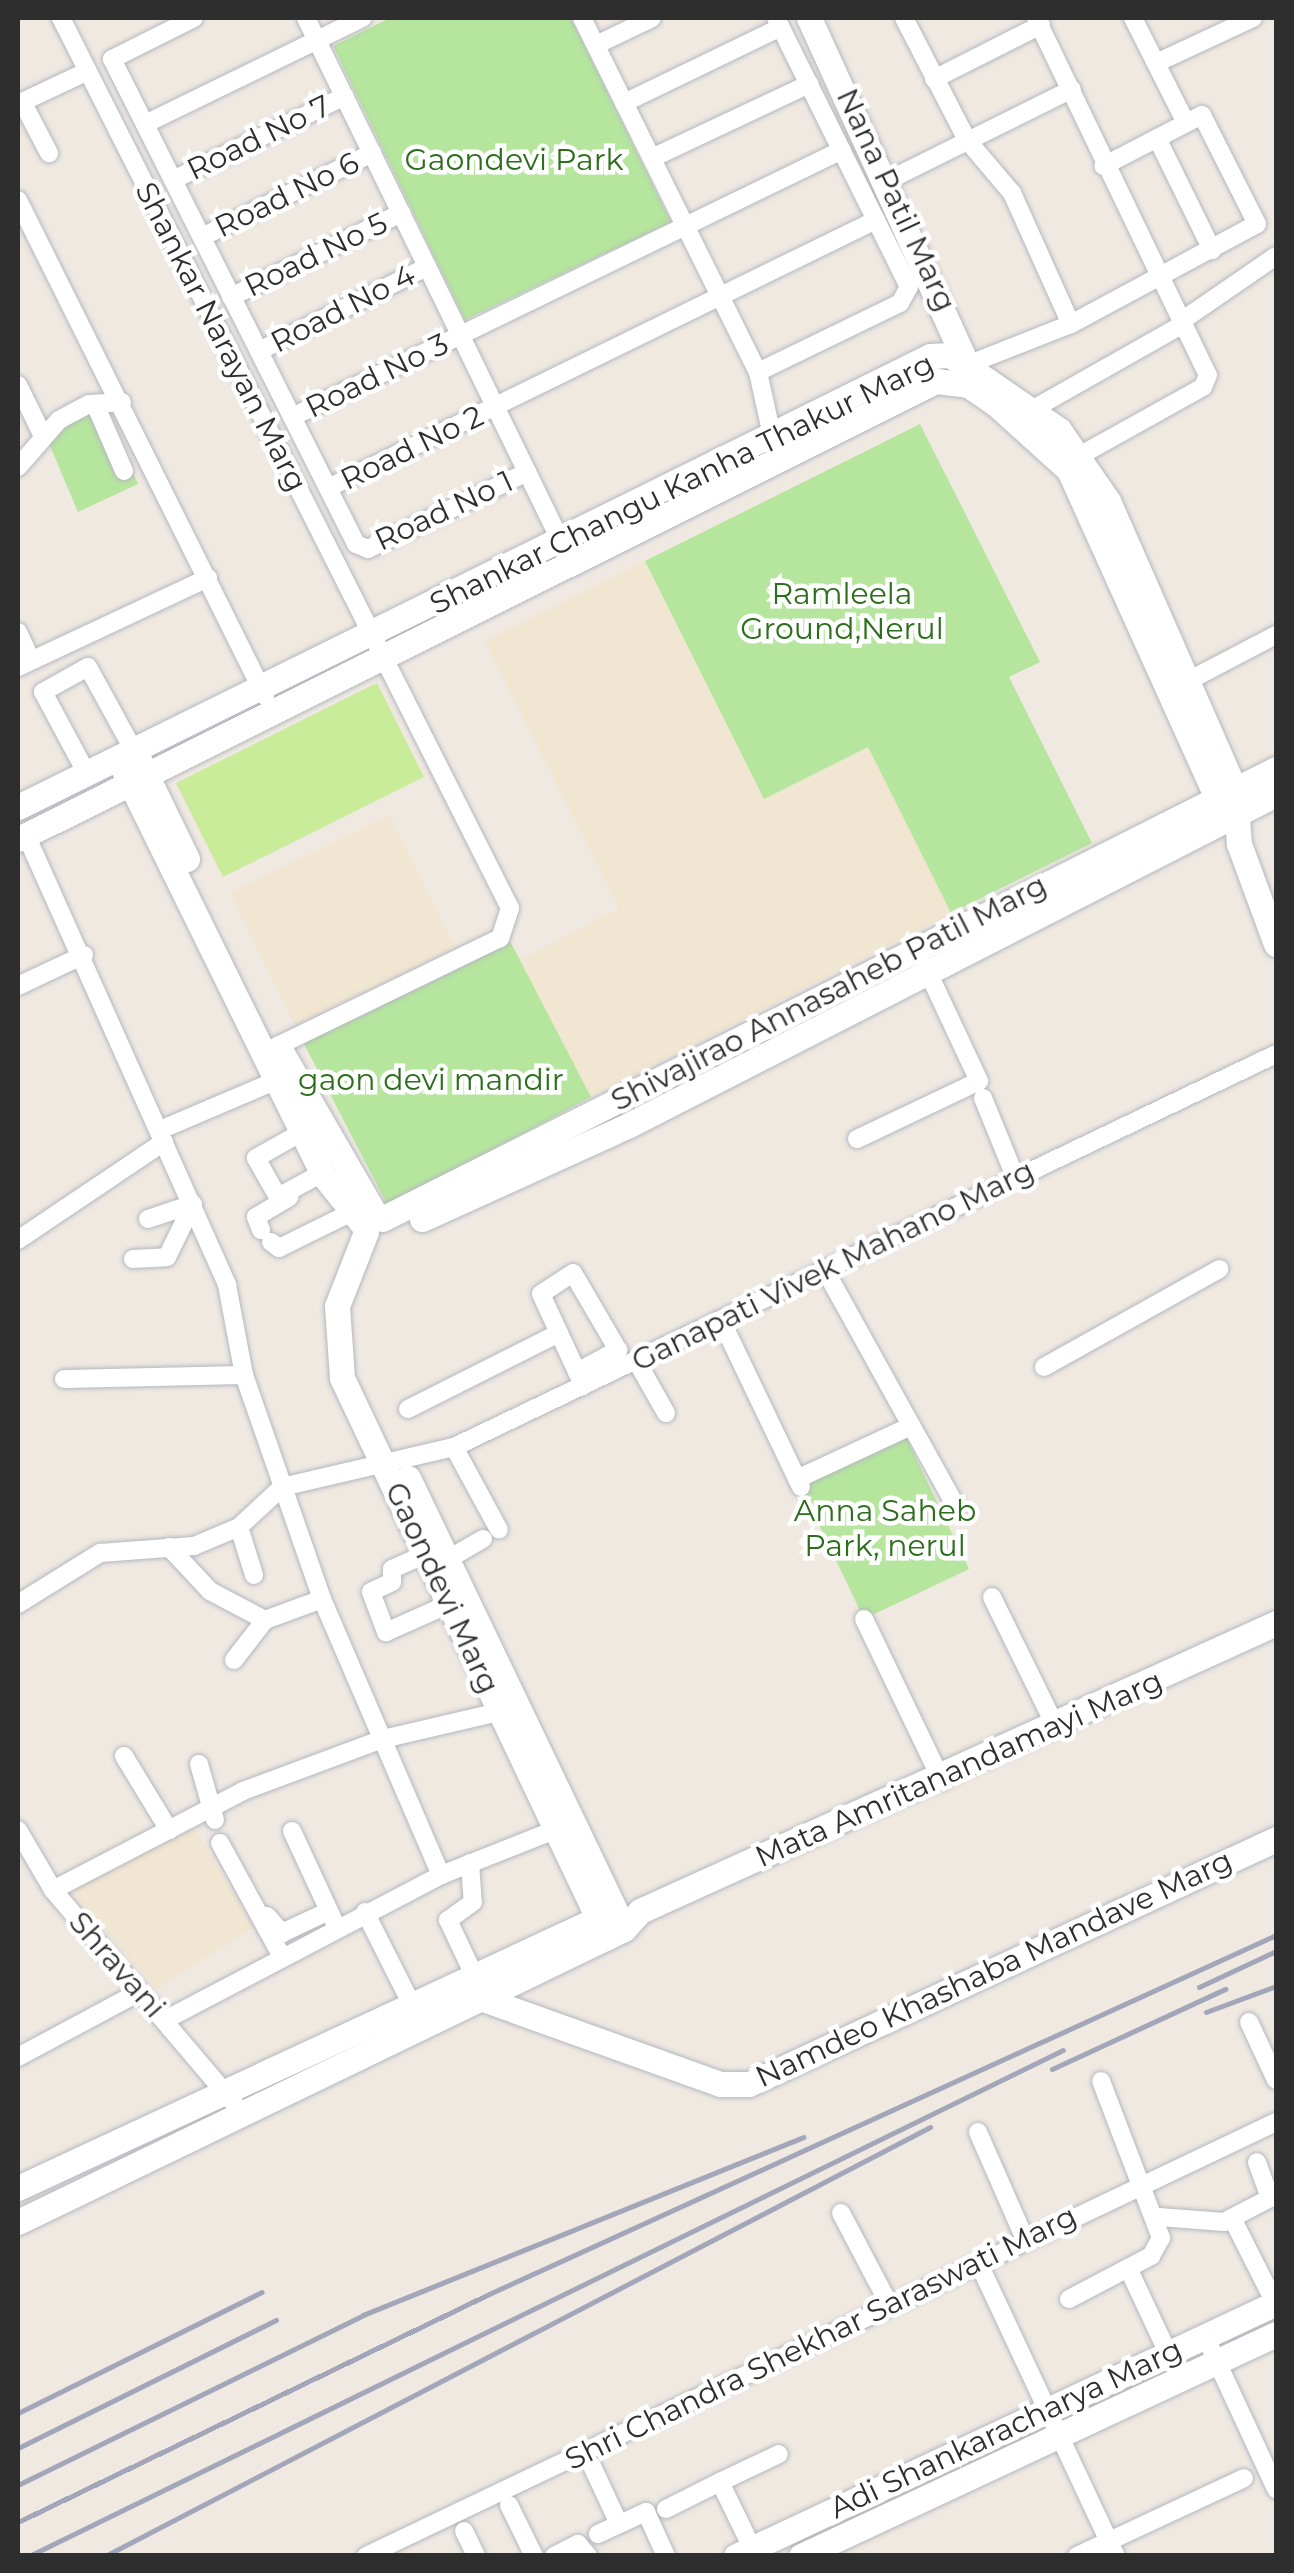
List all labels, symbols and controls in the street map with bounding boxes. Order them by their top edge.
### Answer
street label: Nana Patil Marg [829,83,963,317]
street label: Road No 7 [181,88,337,188]
park label: Gaondevi Park [405,142,623,178]
street label: Road No 6 [209,145,365,245]
street label: Shankar Narayan Marg [127,176,315,498]
street label: Road No 5 [239,205,393,305]
street label: Road No 4 [265,257,421,361]
street label: Road No 3 [300,326,454,426]
street label: Shankar Changu Kanha Thakur Marg [424,346,940,622]
street label: Road No 2 [335,398,489,498]
street label: Road No 1 [369,463,519,559]
park label: Ramleela Ground,Nerul [740,576,944,646]
street label: Shivajirao Annasaheb Patil Marg [605,867,1053,1119]
park label: gaon devi mandir [298,1062,564,1098]
street label: Ganapati Vivek Mahano Marg [626,1153,1040,1379]
street label: Gaondevi Marg [377,1477,507,1699]
park label: Anna Saheb Park, nerul [794,1493,976,1564]
street label: Mata Amritanandamayi Marg [750,1663,1168,1875]
street label: Namdeo Khashaba Mandave Marg [750,1842,1238,2096]
street label: Shravani [61,1905,173,2025]
street label: Shri Chandra Shekhar Saraswati Marg [559,2198,1083,2478]
street label: Adi Shankaracharya Marg [824,2331,1188,2527]

